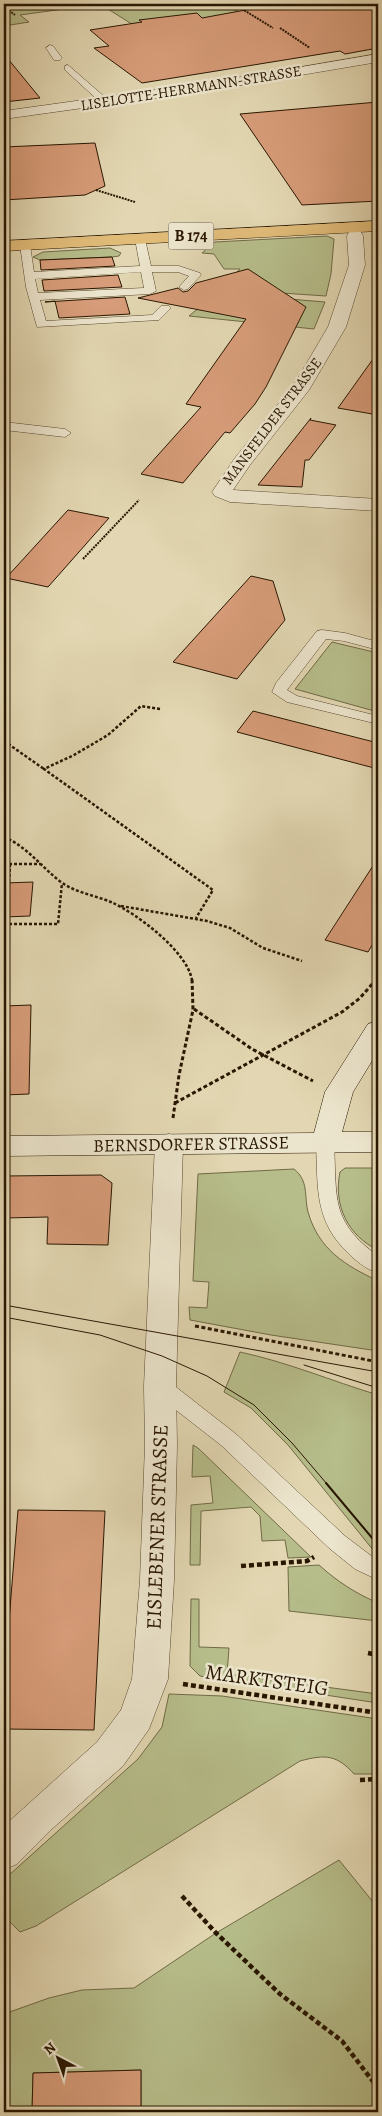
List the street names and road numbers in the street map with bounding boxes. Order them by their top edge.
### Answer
street label: LISELOTTE-HERRMANN-STRASSE [79,61,303,115]
road number: B 174 [168,222,214,250]
street label: MANSFELDER STRASSE [218,353,326,489]
street label: BERNSDORFER STRASSE [93,1130,289,1158]
street label: EISLEBENER STRASSE [139,1424,175,1630]
street label: MARKTSTEIG [204,1657,330,1703]

